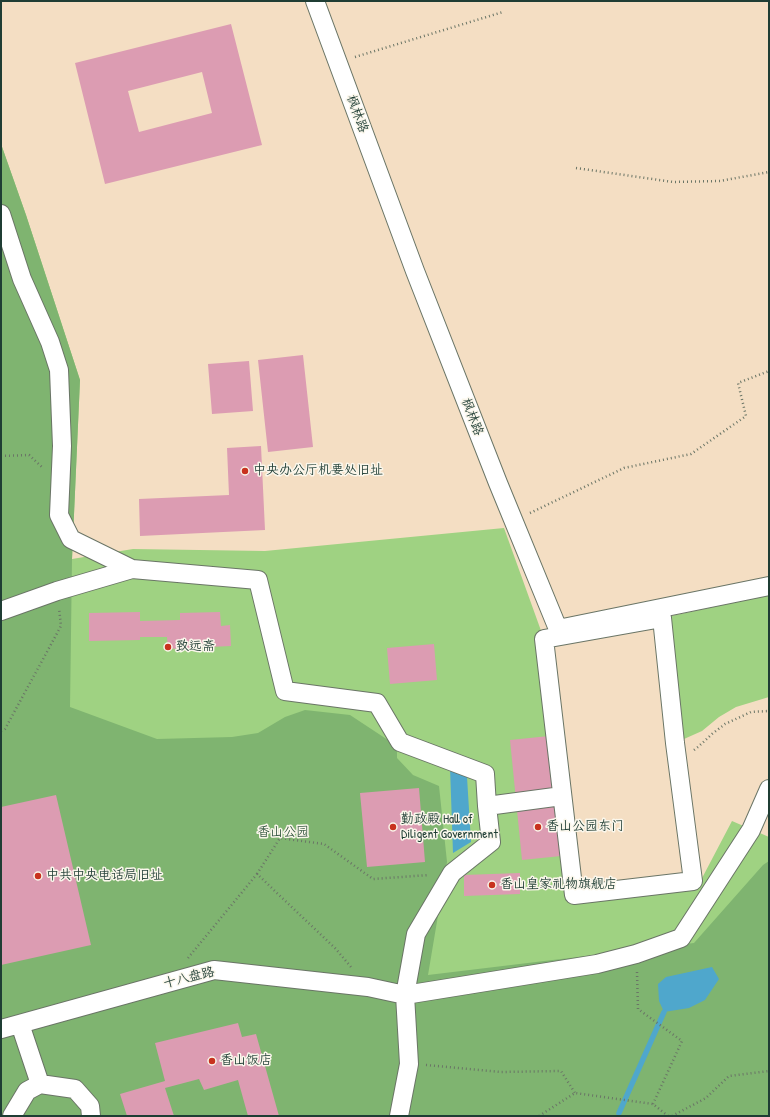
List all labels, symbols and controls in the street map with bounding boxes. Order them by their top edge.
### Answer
street label: 枫林路 [343,93,371,135]
street label: 枫林路 [458,396,486,438]
place label: 中央办公厅机要处旧址 [253,463,383,479]
marker: 中央办公厅机要处旧址 [240,466,250,476]
place label: 致远斋 [176,639,215,655]
marker: 致远斋 [163,642,173,652]
place label: 勤政殿 Hall of Diligent Government [401,812,498,843]
place label: 香山公园东门 [546,819,624,835]
marker: 勤政殿 Hall of Diligent Government [388,822,398,832]
marker: 香山公园东门 [533,822,543,832]
park label: 香山公园 [257,825,309,841]
place label: 中共中央电话局旧址 [46,868,163,884]
marker: 中共中央电话局旧址 [33,871,43,881]
place label: 香山皇家礼物旗舰店 [500,877,617,893]
marker: 香山皇家礼物旗舰店 [487,880,497,890]
street label: 十八盘路 [162,964,216,992]
place label: 香山饭店 [220,1053,272,1069]
marker: 香山饭店 [207,1056,217,1066]

